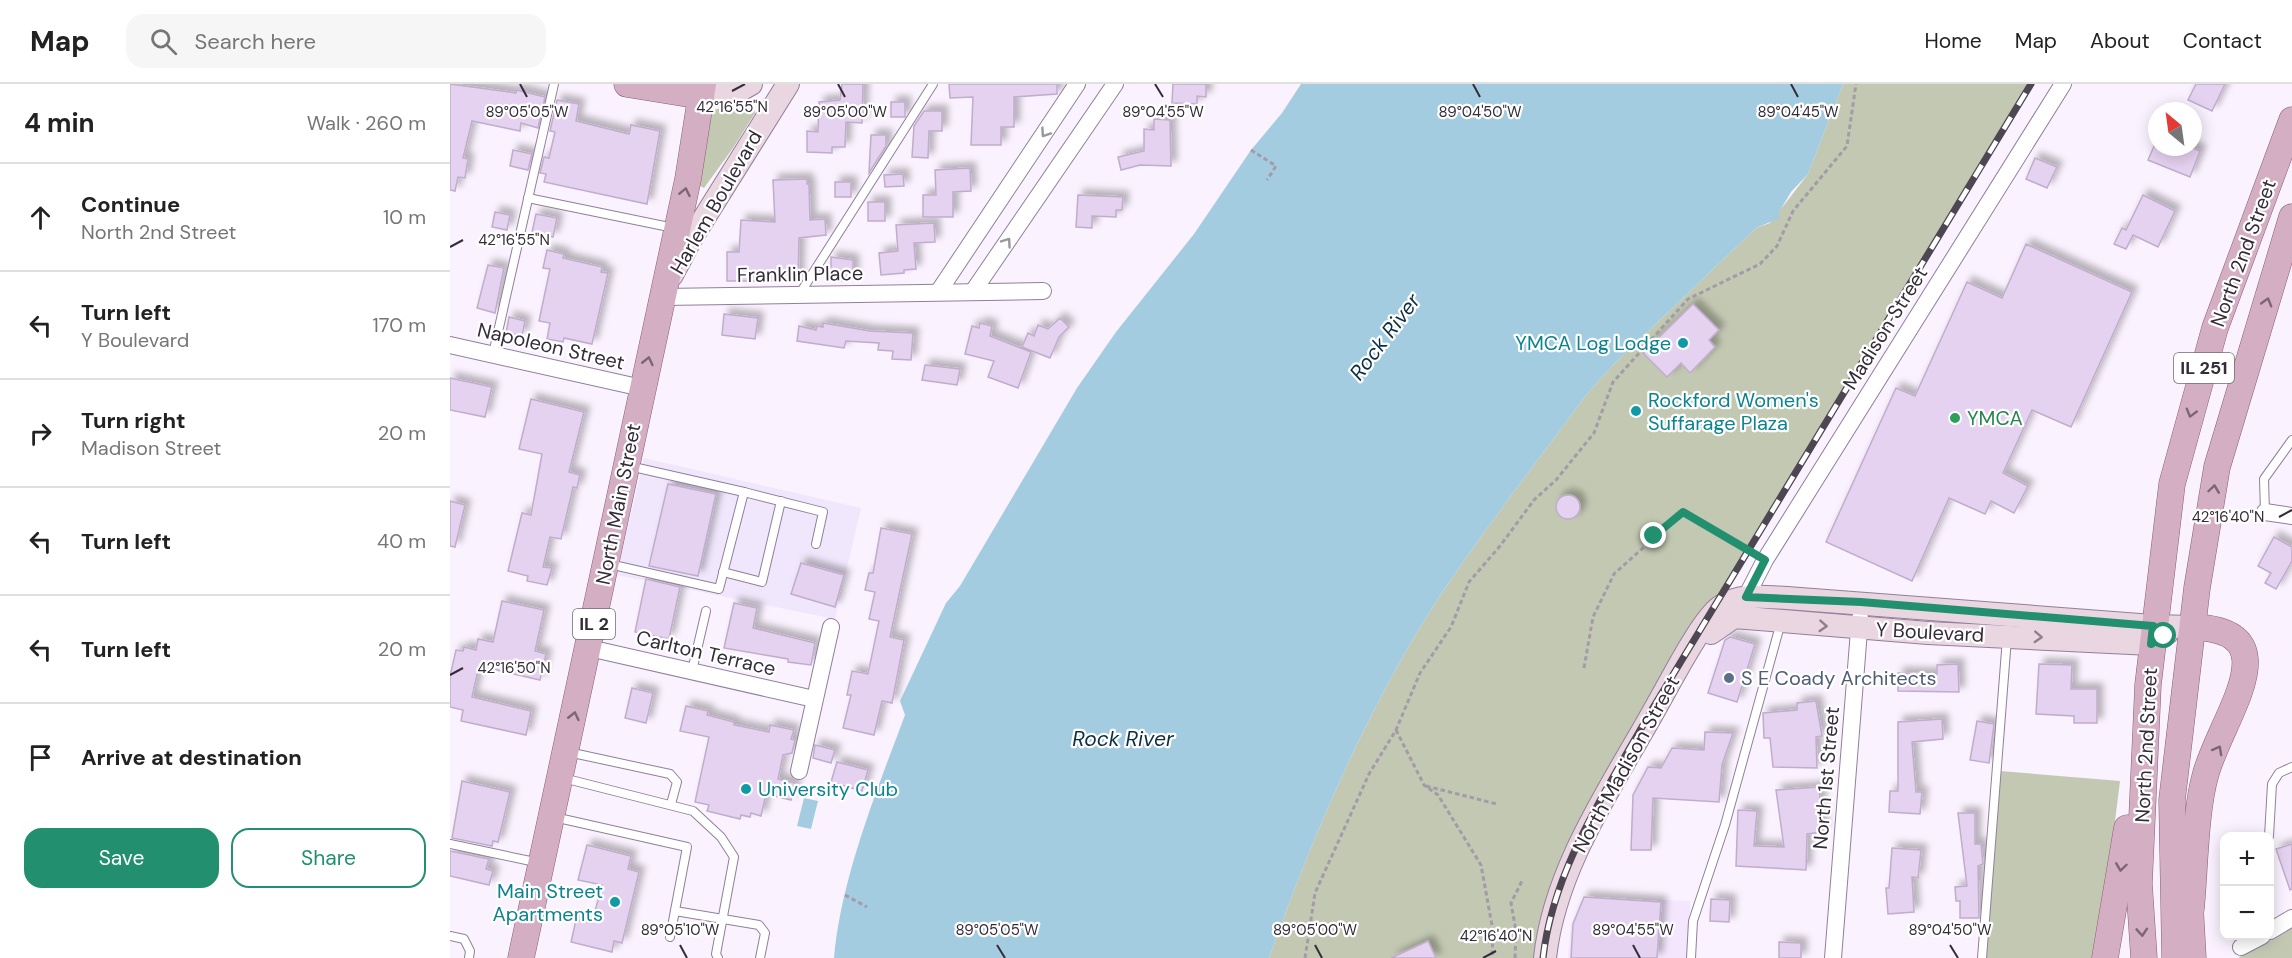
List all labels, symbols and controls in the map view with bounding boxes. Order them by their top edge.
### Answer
search box [126,14,546,68]
text: Map [30,23,90,60]
icon: search [147,25,180,58]
text: Search here [195,27,316,56]
text: Home [1924,27,1982,55]
text: Map [2015,27,2057,55]
text: About [2090,27,2150,55]
text: Contact [2183,27,2262,55]
text: 42°16'55"N [696,97,768,117]
text: 89°05'05"W [486,102,569,122]
text: 89°05'00"W [803,102,888,122]
text: 89°04'55"W [1122,102,1204,122]
text: 89°04'50"W [1439,102,1522,122]
text: 89°04'45"W [1757,102,1839,122]
north arrow [2148,102,2202,156]
text: 4 min [24,106,95,140]
text: Walk · 260 m [307,110,426,136]
street label: Harlem Boulevard [664,125,768,279]
one-way arrow [1041,126,1052,137]
street label: North 2nd Street [2204,175,2282,330]
one-way arrow [678,187,691,197]
text: Continue [81,190,180,219]
icon: ahead [24,201,57,234]
text: 10 m [383,204,426,230]
text: North 2nd Street [81,219,236,245]
text: 42°16'55"N [478,230,550,250]
one-way arrow [1000,238,1011,249]
street label: Franklin Place [737,260,863,288]
street label: Madison Street [1837,261,1933,394]
water label: Rock River [1343,287,1428,386]
one-way arrow [2260,297,2272,308]
text: Turn left [81,298,171,327]
icon: left [24,309,57,342]
text: 170 m [373,312,426,338]
street label: Napoleon Street [475,316,627,376]
text: Y Boulevard [81,327,189,353]
place label: YMCA Log Lodge [1515,330,1671,356]
marker: YMCA Log Lodge [1676,336,1690,350]
road number: IL 251 [2174,353,2234,383]
one-way arrow [641,356,654,366]
place label: Rockford Women's Suffarage Plaza [1648,387,1819,436]
marker: Rockford Women's Suffarage Plaza [1629,404,1643,418]
place label: YMCA [1967,405,2023,431]
text: Turn right [81,406,186,435]
one-way arrow [2186,408,2199,418]
marker: YMCA [1948,411,1962,425]
icon: right [24,417,57,450]
text: 20 m [378,420,426,446]
street label: North Main Street [590,421,646,587]
text: Madison Street [81,435,221,461]
one-way arrow [2207,485,2220,494]
text: 42°16'40"N [2192,507,2264,527]
route end [1640,522,1666,548]
icon: left [24,525,57,558]
text: Turn left [81,527,171,556]
text: 40 m [377,528,426,554]
road number: IL 2 [573,609,615,639]
street label: Y Boulevard [1875,616,1985,648]
one-way arrow [1818,619,1827,632]
route start [2150,622,2176,648]
street label: Carlton Terrace [634,624,778,682]
one-way arrow [2034,631,2043,644]
icon: left [24,633,57,666]
text: Turn left [81,635,171,664]
text: 20 m [378,636,426,662]
text: 42°16'50"N [477,658,551,678]
place label: S E Coady Architects [1741,665,1937,691]
street label: North 2nd Street [2129,667,2163,823]
street label: North Madison Street [1567,671,1685,857]
marker: S E Coady Architects [1722,671,1736,685]
street label: North 1st Street [1807,705,1845,851]
one-way arrow [566,711,579,721]
water label: Rock River [1072,725,1175,753]
icon: arrive [24,741,57,774]
text: Arrive at destination [81,743,302,772]
one-way arrow [2211,745,2222,756]
place label: University Club [758,776,898,802]
marker: University Club [739,782,753,796]
button: Save [24,828,219,888]
button: Share [231,828,426,888]
map controls [2220,832,2274,940]
button: + [2220,832,2274,886]
one-way arrow [2115,863,2127,872]
place label: Main Street Apartments [493,878,603,927]
button: − [2220,886,2274,940]
marker: Main Street Apartments [608,895,622,909]
text: 89°05'10"W [641,920,720,940]
text: 89°05'05"W [956,920,1039,940]
text: 89°05'00"W [1273,920,1358,940]
text: 89°04'55"W [1592,920,1674,940]
text: 89°04'50"W [1909,920,1992,940]
text: 42°16'40"N [1460,926,1532,946]
one-way arrow [2136,928,2149,937]

